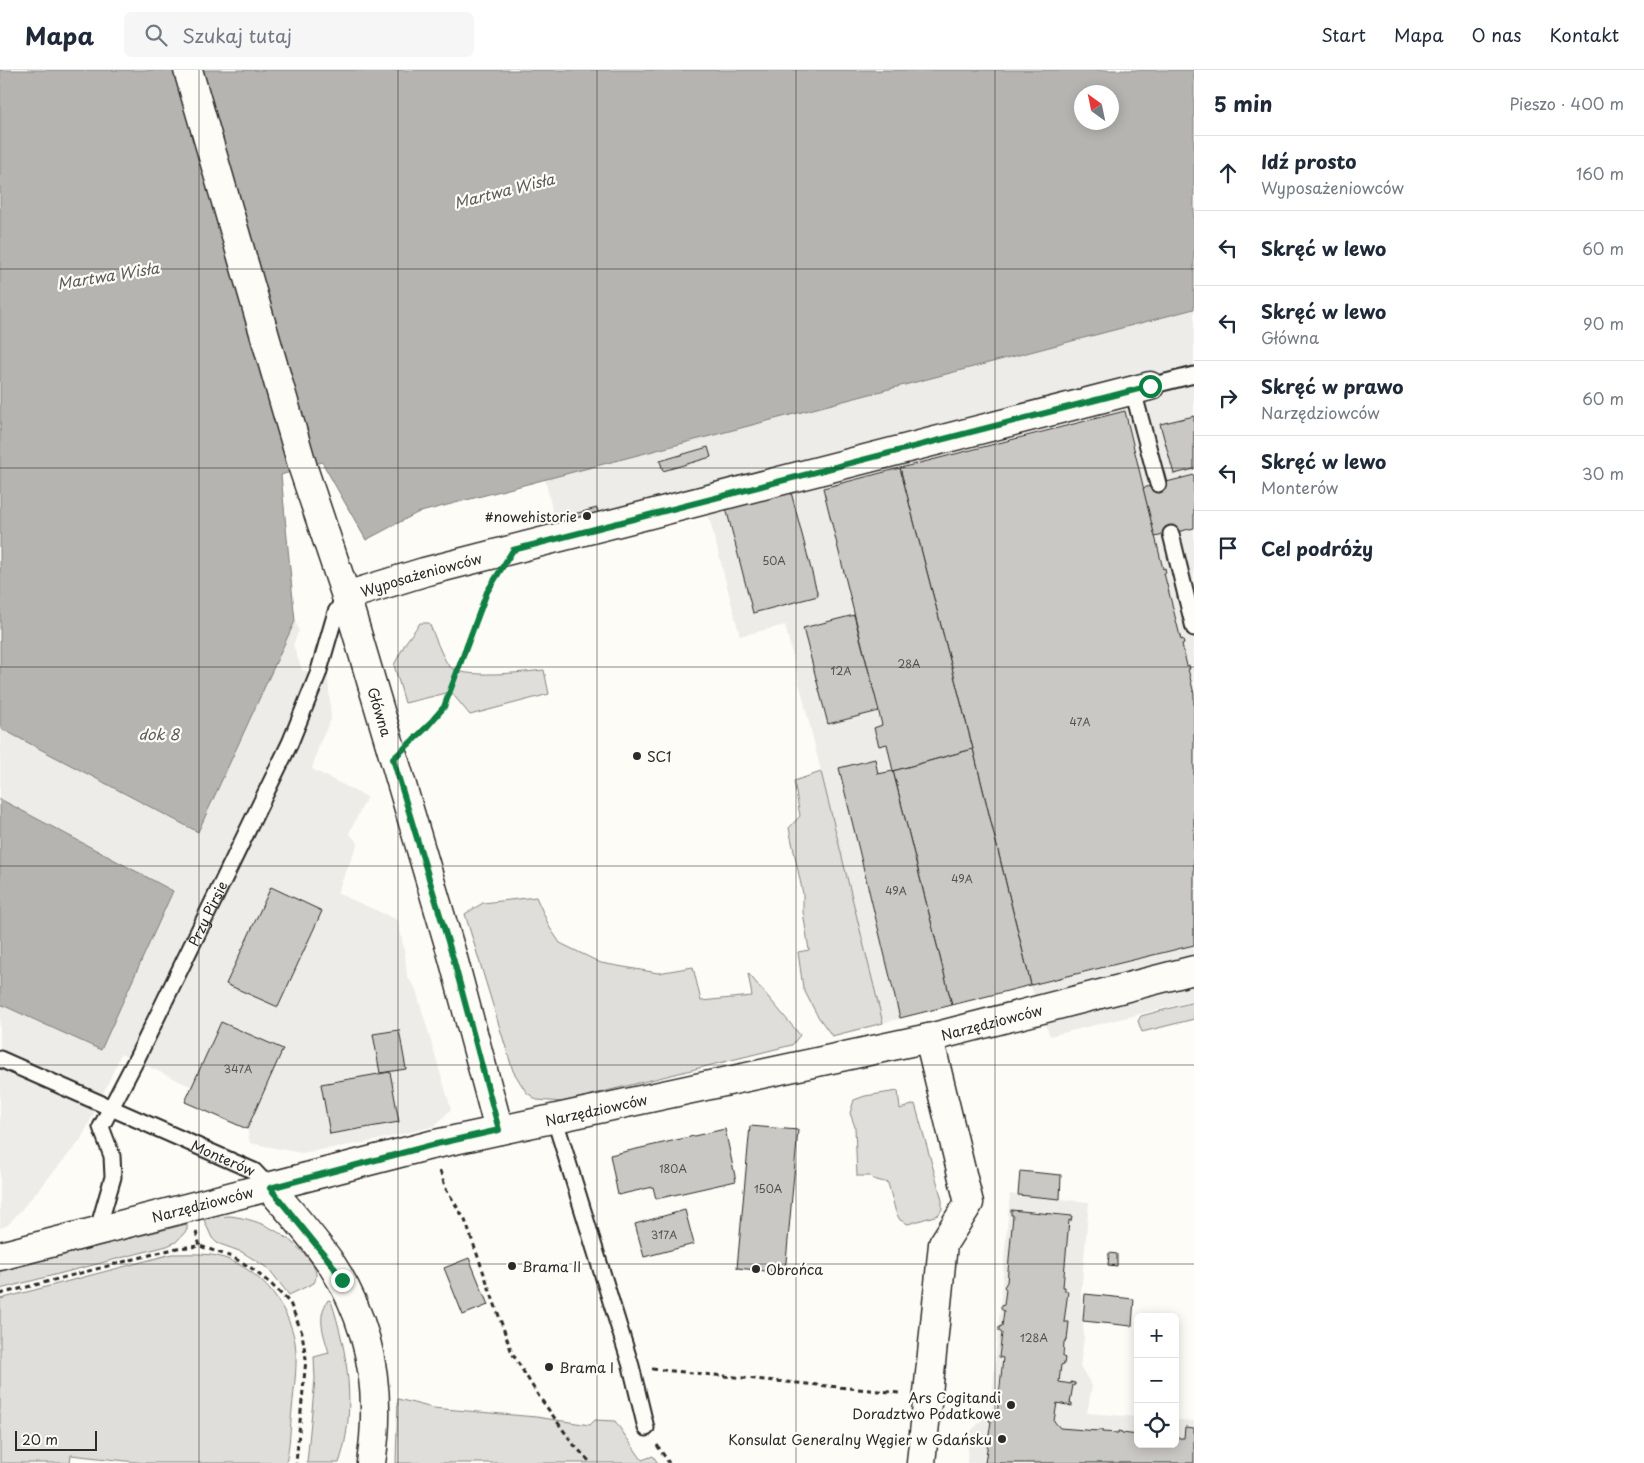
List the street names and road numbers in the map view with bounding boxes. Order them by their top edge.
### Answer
street label: Wyposażeniowców [358,547,484,602]
street label: Główna [363,684,398,739]
street label: Przy Pirsie [182,877,232,950]
street label: Narzędziowców [939,999,1045,1045]
street label: Narzędziowców [543,1088,649,1131]
street label: Monterów [188,1134,259,1181]
street label: Narzędziowców [149,1181,255,1227]

